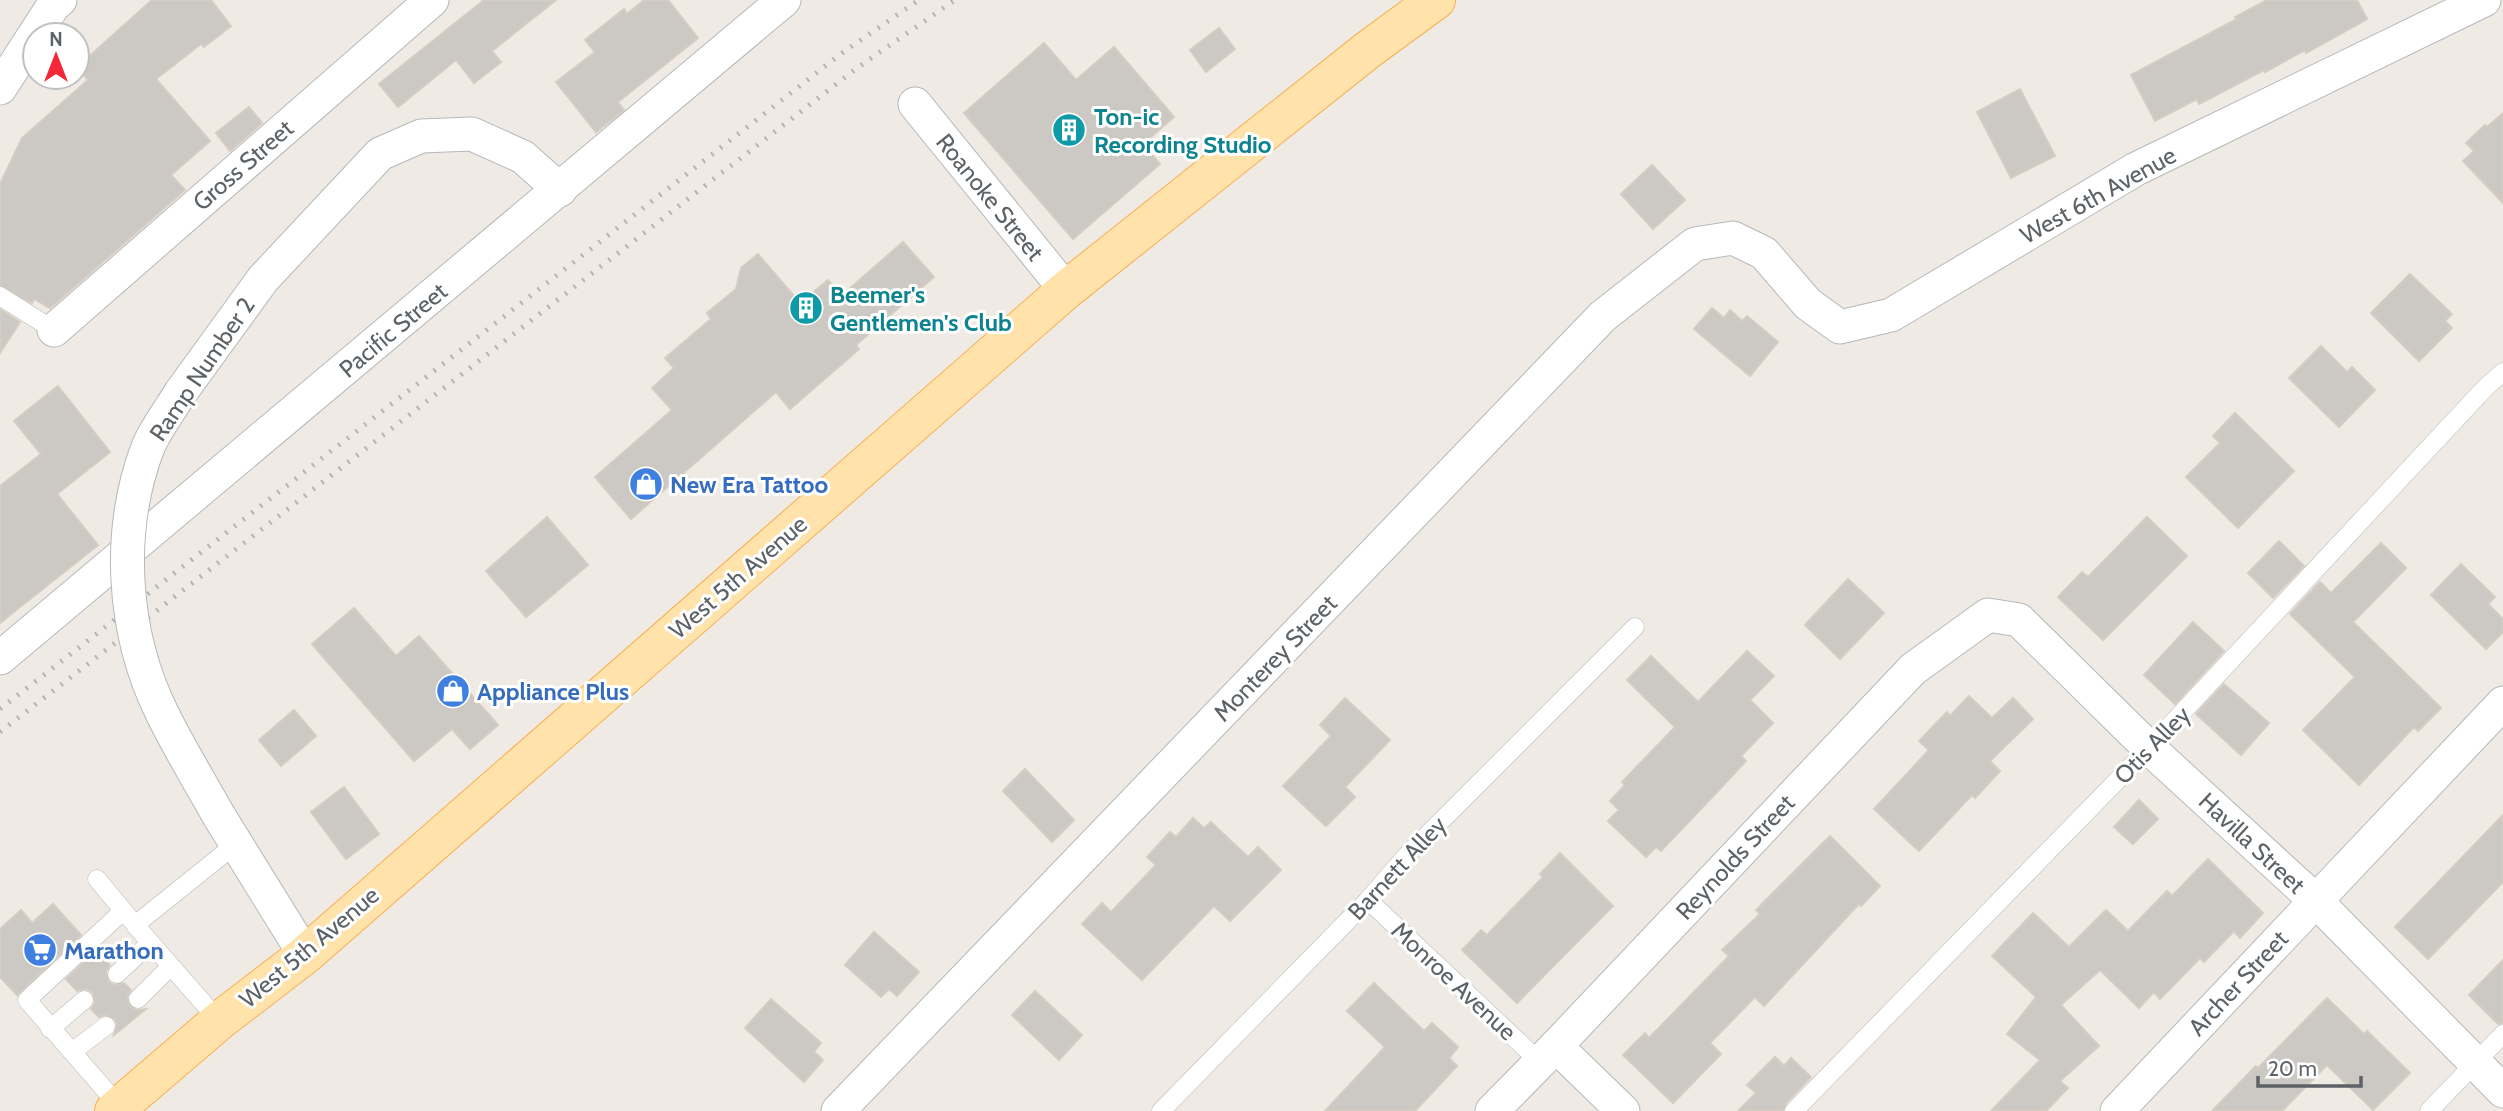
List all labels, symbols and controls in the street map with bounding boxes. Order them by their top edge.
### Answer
north arrow [21,21,91,91]
text: N [49,28,63,51]
place label: Ton-ic Recording Studio [1094,102,1272,159]
building icon: Ton-ic Recording Studio [1050,111,1088,149]
street label: Gross Street [187,114,299,216]
street label: Roanoke Street [930,128,1050,266]
street label: West 6th Avenue [2015,140,2181,250]
street label: Pacific Street [333,276,453,384]
place label: Beemer's Gentlemen's Club [830,280,1012,337]
building icon: Beemer's Gentlemen's Club [787,289,825,327]
street label: Ramp Number 2 [143,292,261,446]
shop icon: New Era Tattoo [627,465,665,503]
place label: New Era Tattoo [670,470,828,499]
street label: West 5th Avenue [663,509,813,645]
street label: Monterey Street [1207,589,1343,727]
shop icon: Appliance Plus [434,672,472,710]
place label: Appliance Plus [477,677,629,706]
street label: Otis Alley [2108,700,2196,790]
street label: Havilla Street [2193,786,2311,900]
street label: Reynolds Street [1670,788,1800,926]
street label: Barnett Alley [1342,810,1452,926]
street label: West 5th Avenue [233,880,385,1014]
street label: Monroe Avenue [1386,916,1522,1046]
street label: Archer Street [2182,925,2294,1041]
supermarket icon: Marathon [21,931,59,969]
place label: Marathon [64,936,164,965]
scale bar [2258,1044,2361,1088]
text: 20 m [2268,1056,2317,1081]

